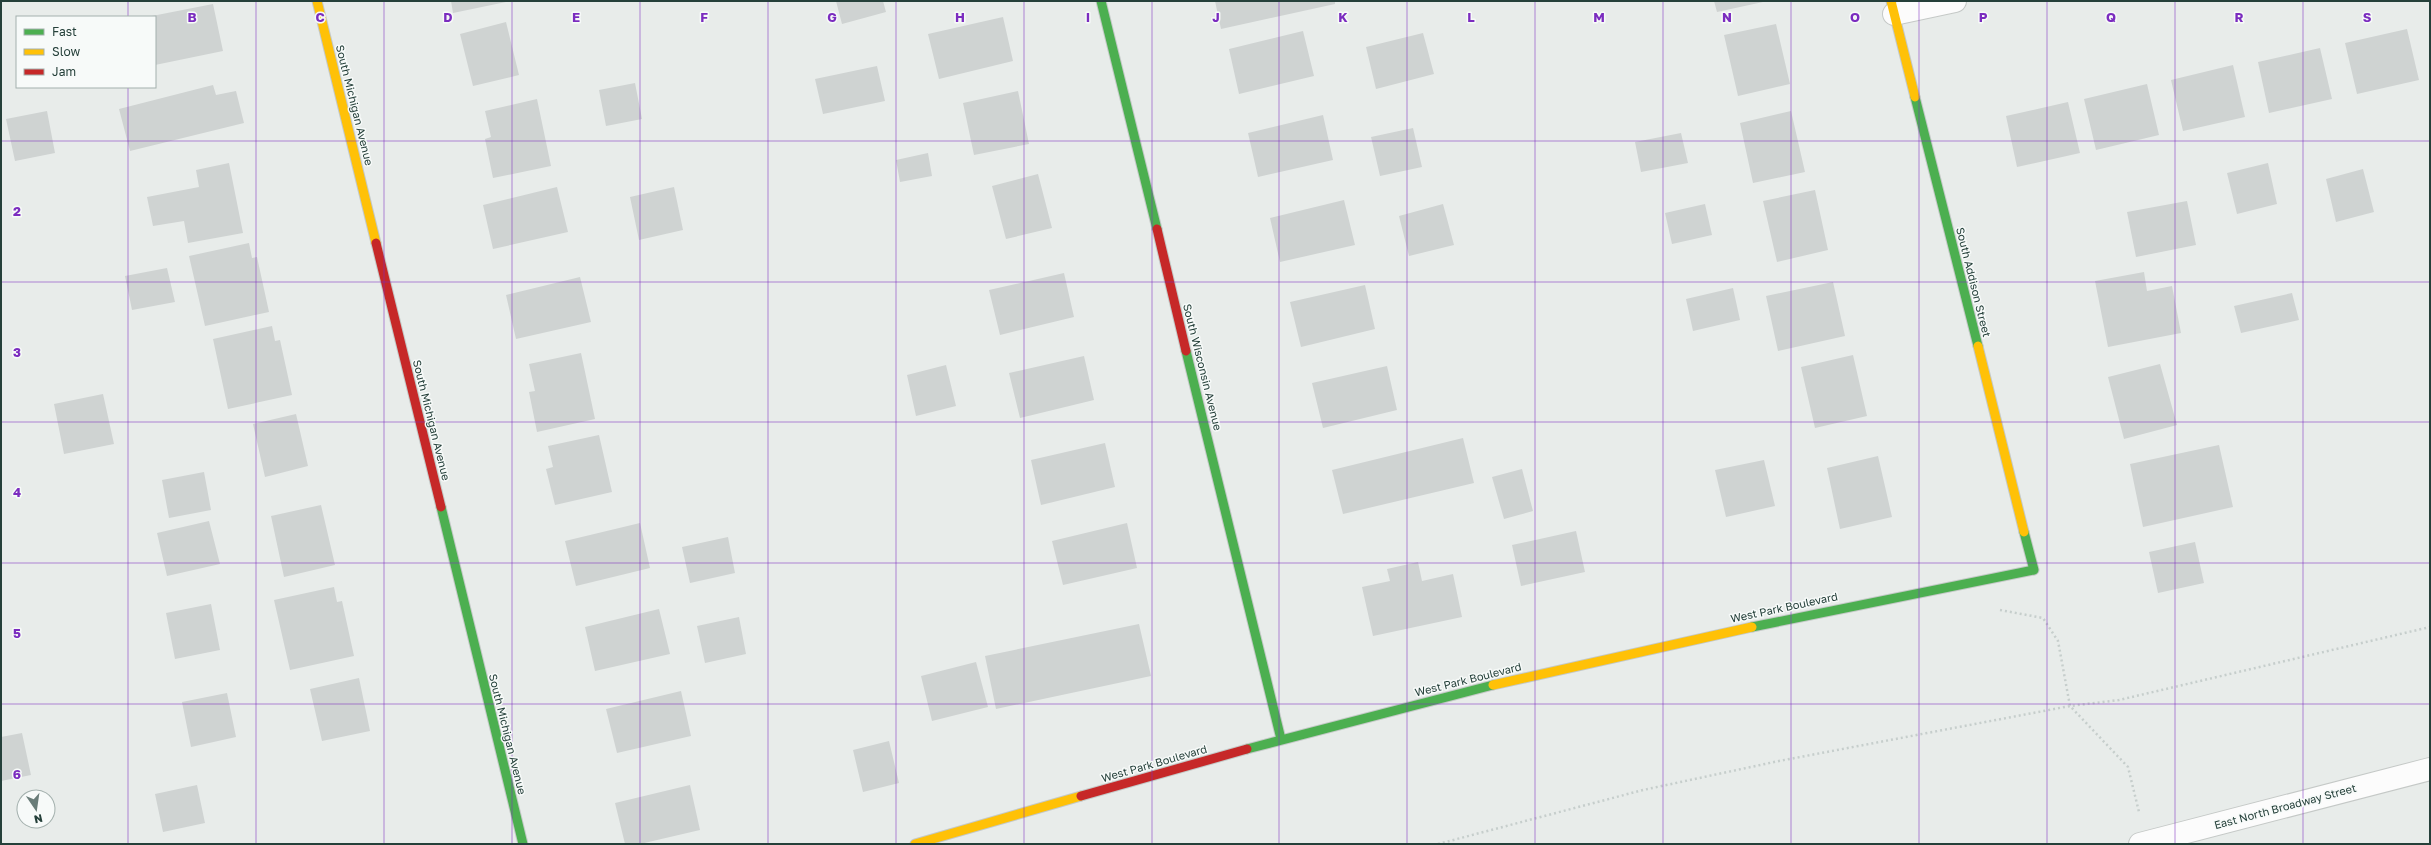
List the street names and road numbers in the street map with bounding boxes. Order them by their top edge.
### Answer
street label: South Michigan Avenue [334,43,376,167]
street label: South Addison Street [1954,226,1994,338]
street label: South Wisconsin Avenue [1181,302,1225,432]
street label: South Michigan Avenue [411,358,453,482]
street label: West Park Boulevard [1729,589,1839,625]
street label: West Park Boulevard [1413,659,1523,699]
street label: South Michigan Avenue [487,672,529,796]
street label: West Park Boulevard [1100,742,1208,784]
street label: East North Broadway Street [2213,781,2357,831]

